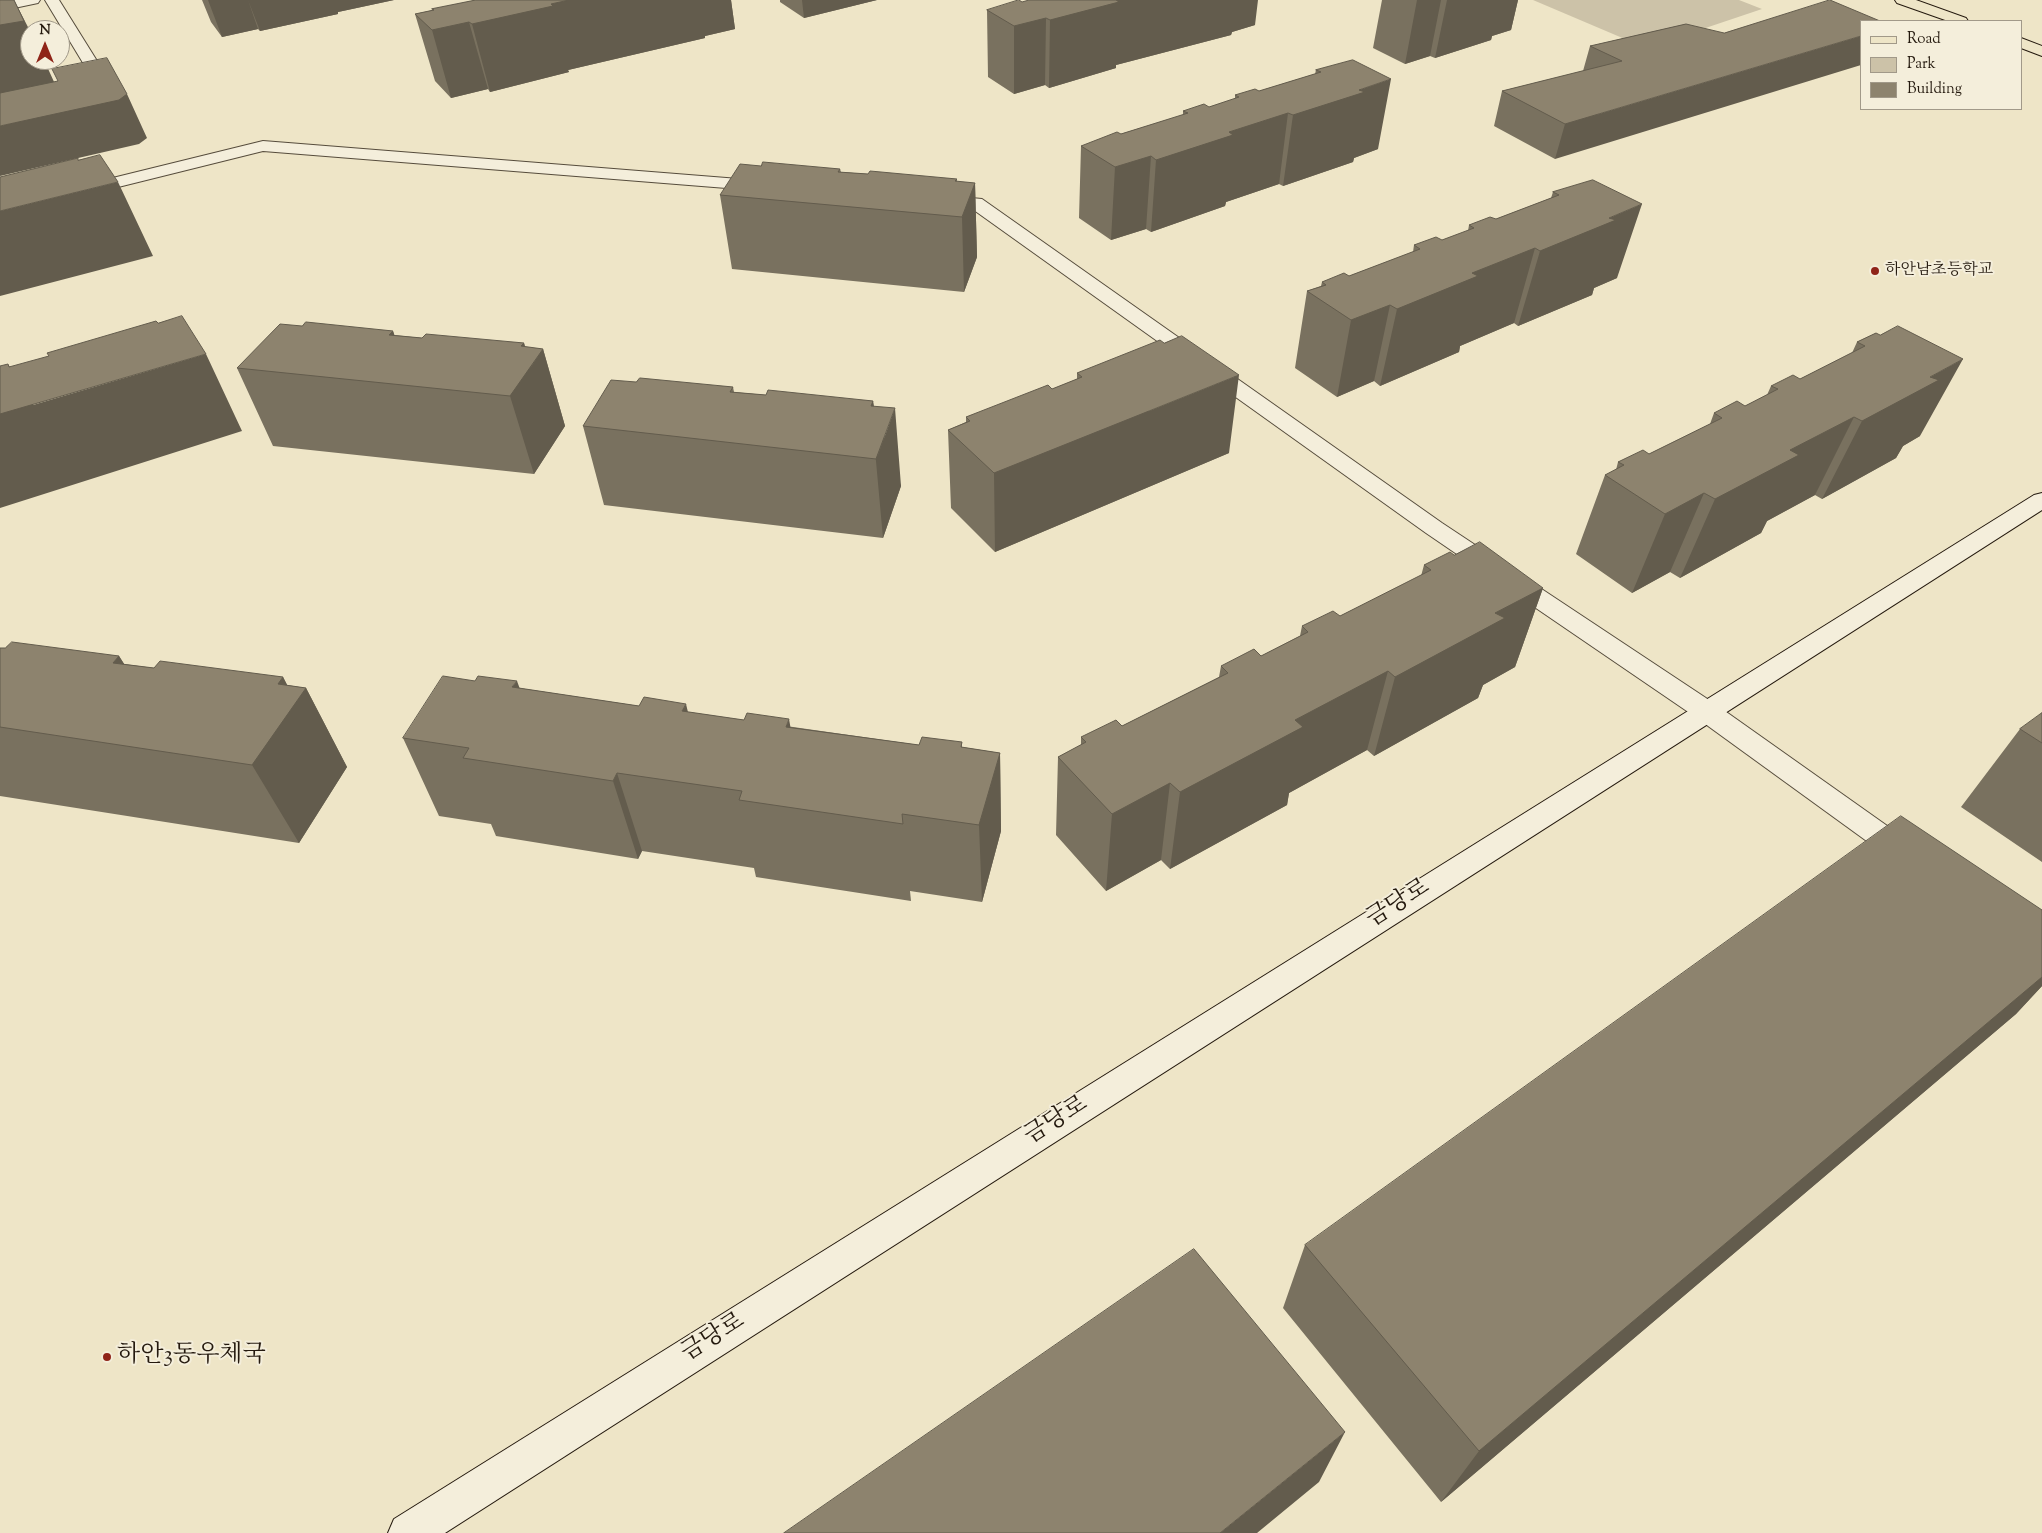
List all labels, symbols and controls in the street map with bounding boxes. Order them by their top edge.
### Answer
north arrow [20,20,70,70]
legend [1860,20,2022,110]
text: N [39,21,51,41]
text: Road [1907,29,1941,50]
text: Park [1907,54,1936,75]
text: Building [1907,79,1962,100]
place label: 하안남초등학교 [1885,261,1993,281]
marker: 하안남초등학교 [1869,265,1881,277]
street label: 금당로 [1362,874,1436,936]
street label: 금당로 [1020,1091,1094,1153]
street label: 금당로 [677,1308,751,1370]
place label: 하안3동우체국 [117,1343,266,1371]
marker: 하안3동우체국 [101,1351,113,1363]

